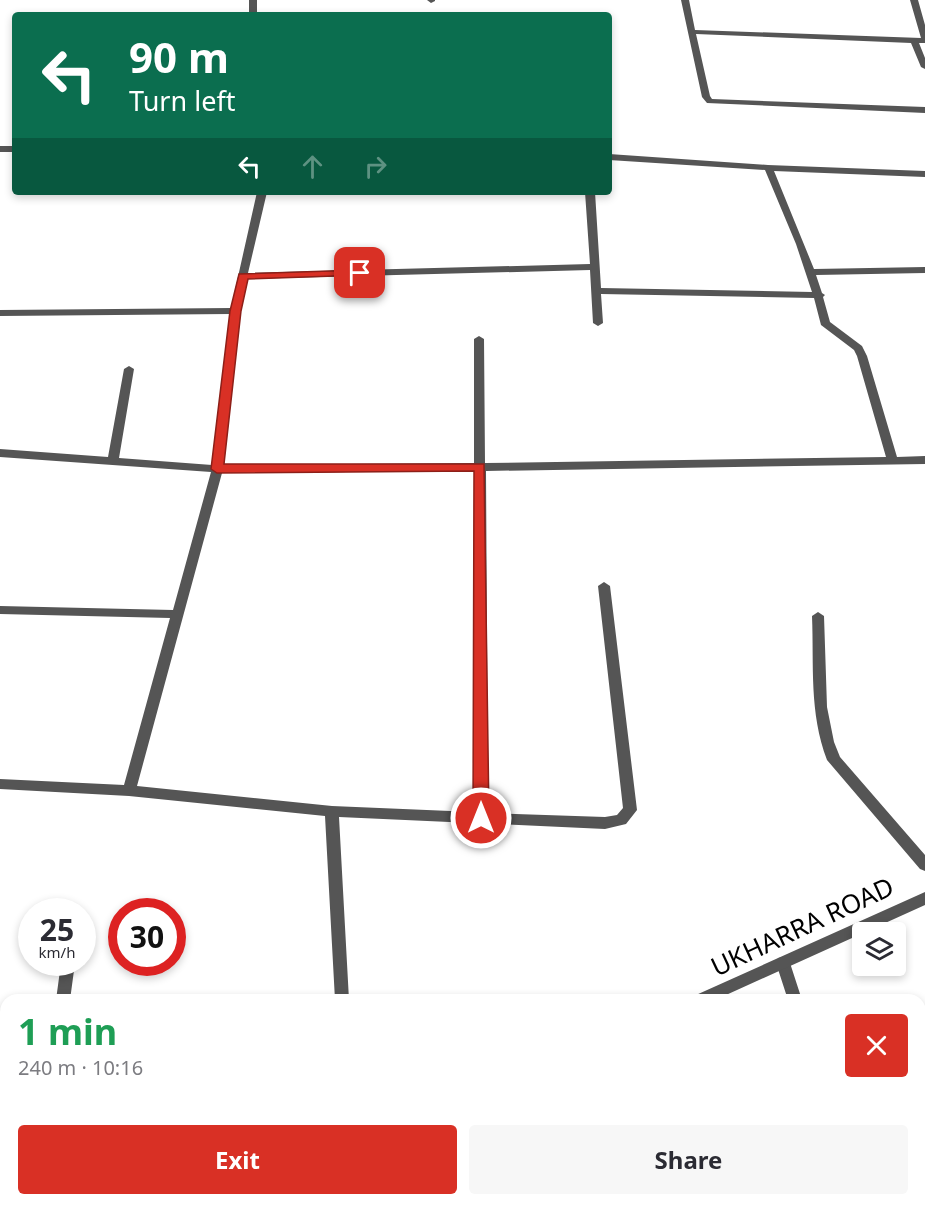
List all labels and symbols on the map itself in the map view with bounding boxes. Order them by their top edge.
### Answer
pin [334,247,385,298]
position arrow [449,786,513,850]
street label: UKHARRA ROAD [705,868,899,984]
speed limit sign: 30 [108,898,186,976]

